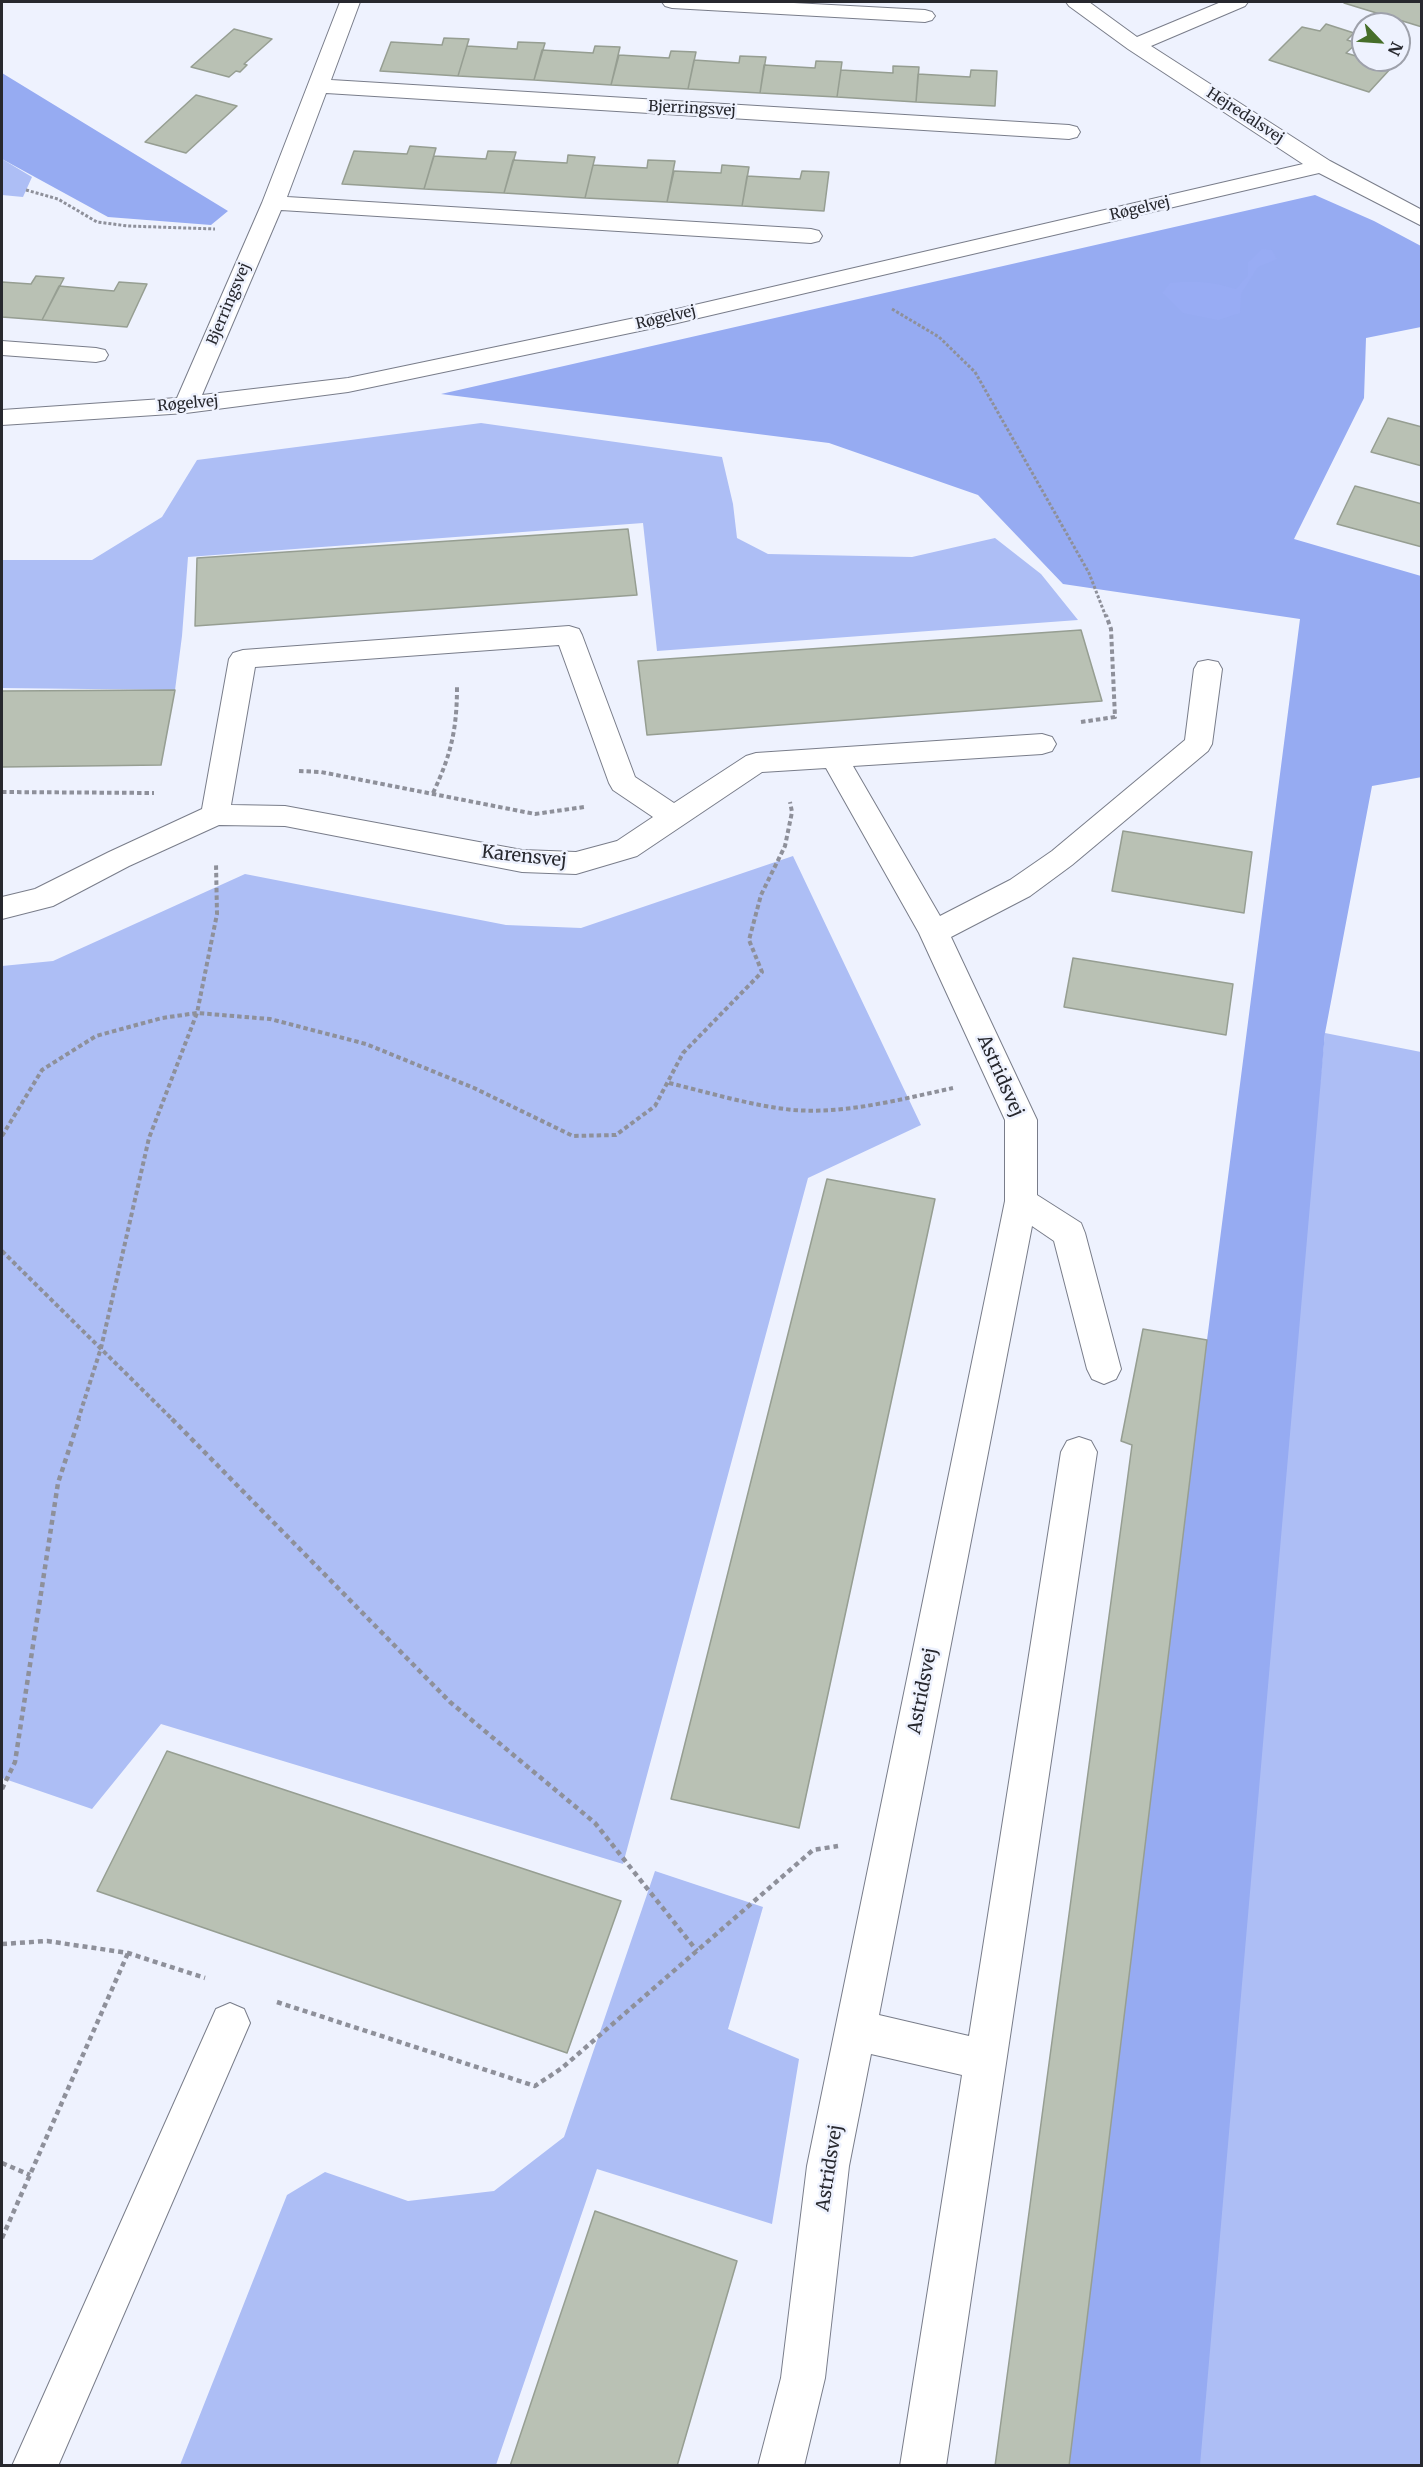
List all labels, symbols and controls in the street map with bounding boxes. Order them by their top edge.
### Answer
north arrow [1351,12,1411,72]
text: N [1384,39,1407,59]
street label: Hejredalsvej [1203,84,1287,148]
street label: Bjerringsvej [648,98,736,120]
street label: Røgelvej [1108,193,1172,225]
street label: Bjerringsvej [204,260,254,348]
street label: Røgelvej [634,302,698,334]
street label: Røgelvej [157,392,219,416]
street label: Karensvej [480,842,568,872]
street label: Astridsvej [972,1032,1028,1120]
street label: Astridsvej [904,1646,942,1736]
street label: Astridsvej [813,2123,847,2213]

